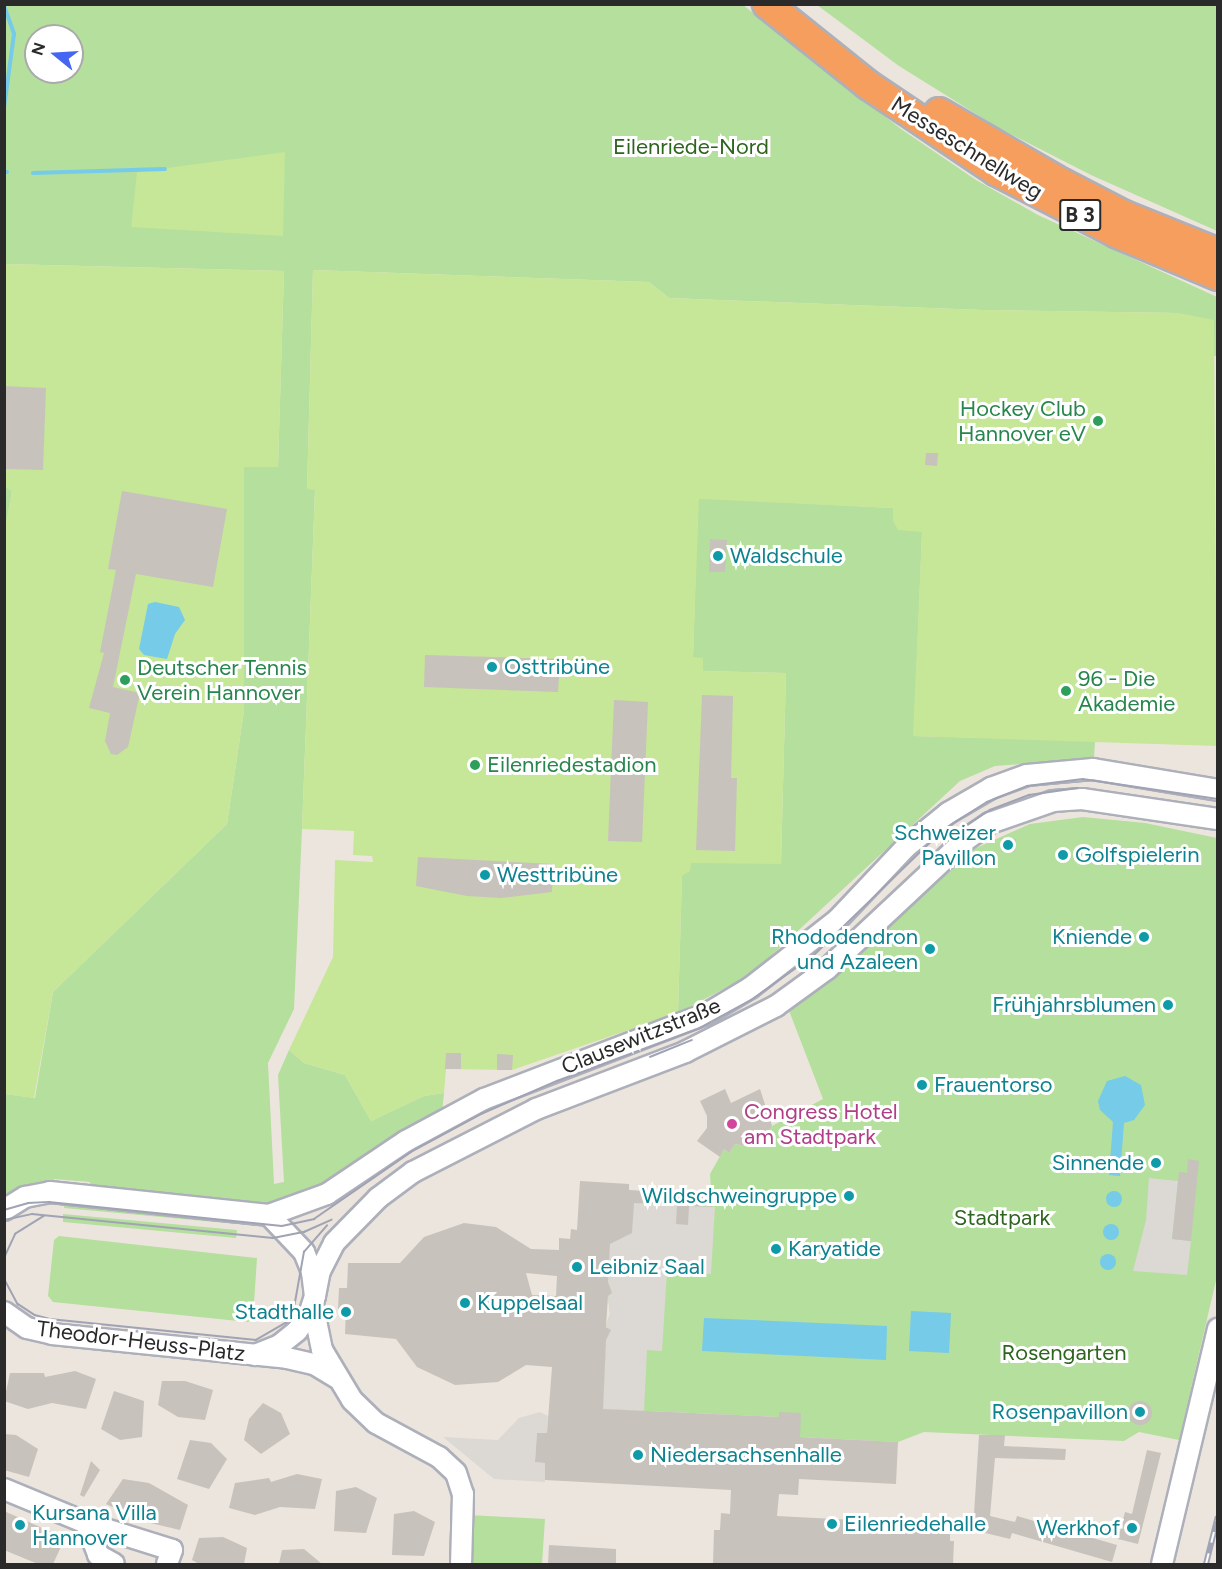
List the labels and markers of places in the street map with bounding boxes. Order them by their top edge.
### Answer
place label: Hockey Club Hannover eV [958,395,1086,446]
marker: Hockey Club Hannover eV [1091,414,1105,428]
place label: Waldschule [730,543,843,569]
marker: Waldschule [711,549,725,563]
place label: Deutscher Tennis Verein Hannover [137,654,307,706]
place label: Osttribüne [504,654,610,680]
marker: Osttribüne [485,660,499,674]
place label: 96 - Die Akademie [1078,665,1175,716]
marker: Deutscher Tennis Verein Hannover [118,673,132,687]
marker: 96 - Die Akademie [1059,684,1073,698]
place label: Eilenriedestadion [487,752,656,778]
marker: Eilenriedestadion [468,758,482,772]
place label: Schweizer Pavillon [894,819,996,870]
marker: Schweizer Pavillon [1001,838,1015,852]
place label: Golfspielerin [1075,842,1199,868]
marker: Golfspielerin [1056,848,1070,862]
place label: Westtribüne [497,862,618,888]
marker: Westtribüne [478,868,492,882]
place label: Rhododendron und Azaleen [771,923,918,974]
place label: Kniende [1052,924,1132,950]
marker: Kniende [1137,930,1151,944]
marker: Rhododendron und Azaleen [923,942,937,956]
place label: Frühjahrsblumen [992,992,1156,1018]
marker: Frühjahrsblumen [1161,998,1175,1012]
place label: Frauentorso [934,1072,1052,1098]
marker: Frauentorso [915,1078,929,1092]
place label: Congress Hotel am Stadtpark [744,1098,898,1150]
marker: Congress Hotel am Stadtpark [725,1117,739,1131]
place label: Sinnende [1052,1150,1144,1176]
marker: Sinnende [1149,1156,1163,1170]
place label: Wildschweingruppe [642,1183,837,1209]
marker: Wildschweingruppe [842,1189,856,1203]
place label: Karyatide [788,1236,881,1262]
marker: Karyatide [769,1242,783,1256]
place label: Leibniz Saal [589,1254,705,1280]
marker: Leibniz Saal [570,1260,584,1274]
place label: Kuppelsaal [477,1290,583,1316]
marker: Kuppelsaal [458,1296,472,1310]
place label: Stadthalle [235,1299,334,1325]
marker: Stadthalle [339,1305,353,1319]
place label: Rosenpavillon [992,1399,1128,1425]
marker: Rosenpavillon [1133,1405,1147,1419]
place label: Niedersachsenhalle [650,1442,842,1468]
marker: Niedersachsenhalle [631,1448,645,1462]
place label: Kursana Villa Hannover [32,1499,157,1550]
place label: Eilenriedehalle [844,1511,986,1537]
place label: Werkhof [1037,1515,1120,1541]
marker: Eilenriedehalle [825,1517,839,1531]
marker: Kursana Villa Hannover [13,1518,27,1532]
marker: Werkhof [1125,1521,1139,1535]

